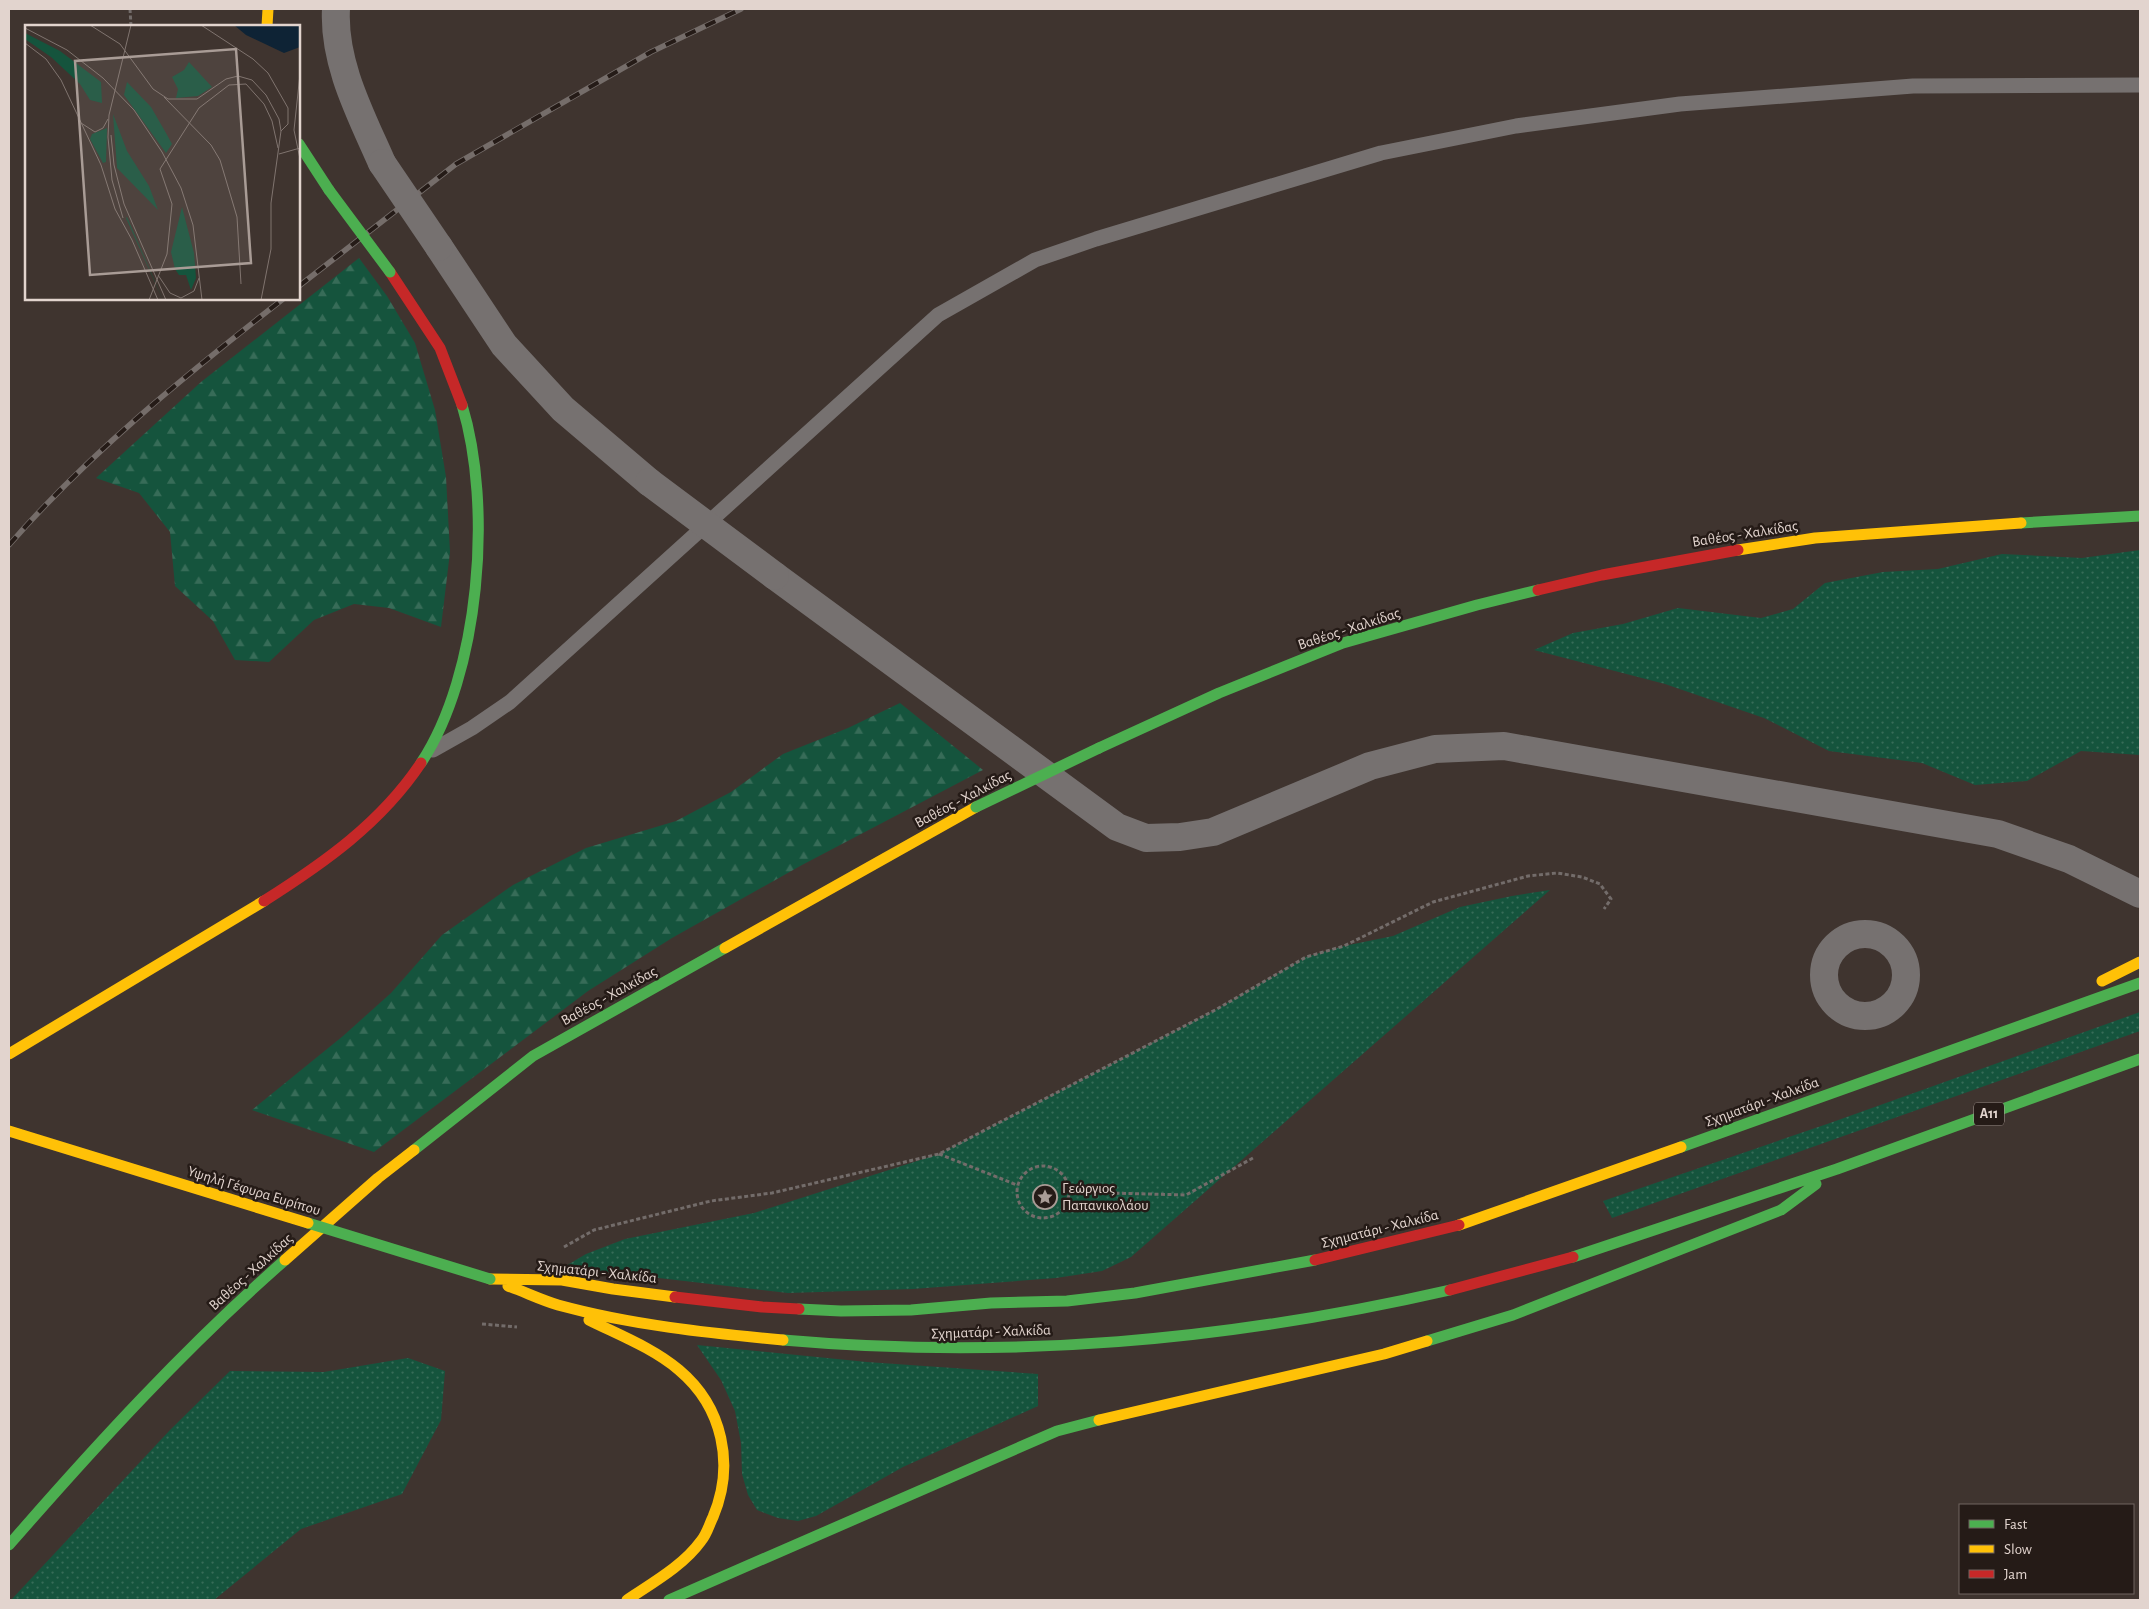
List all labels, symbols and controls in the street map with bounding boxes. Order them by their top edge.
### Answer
inset map [25,25,300,300]
street label: Βαθέος - Χαλκίδας [1691,518,1799,550]
street label: Βαθέος - Χαλκίδας [1296,605,1402,653]
street label: Βαθέος - Χαλκίδας [912,767,1014,831]
street label: Βαθέος - Χαλκίδας [559,963,659,1028]
street label: Σχηματάρι - Χαλκίδα [1703,1074,1821,1130]
road number: Α11 [1974,1102,2004,1126]
street label: Υψηλή Γέφυρα Ευρίπου [186,1164,322,1218]
place label: Γεώργιος Παπανικολάου [1062,1181,1149,1213]
place icon: Γεώργιος Παπανικολάου [1032,1184,1058,1210]
street label: Σχηματάρι - Χαλκίδα [1320,1207,1440,1251]
street label: Βαθέος - Χαλκίδας [206,1231,296,1313]
street label: Σχηματάρι - Χαλκίδα [537,1258,658,1286]
street label: Σχηματάρι - Χαλκίδα [931,1322,1051,1342]
legend [1959,1504,2134,1594]
text: Fast [2004,1517,2028,1532]
text: Slow [2004,1542,2032,1557]
text: Jam [2004,1567,2027,1582]

